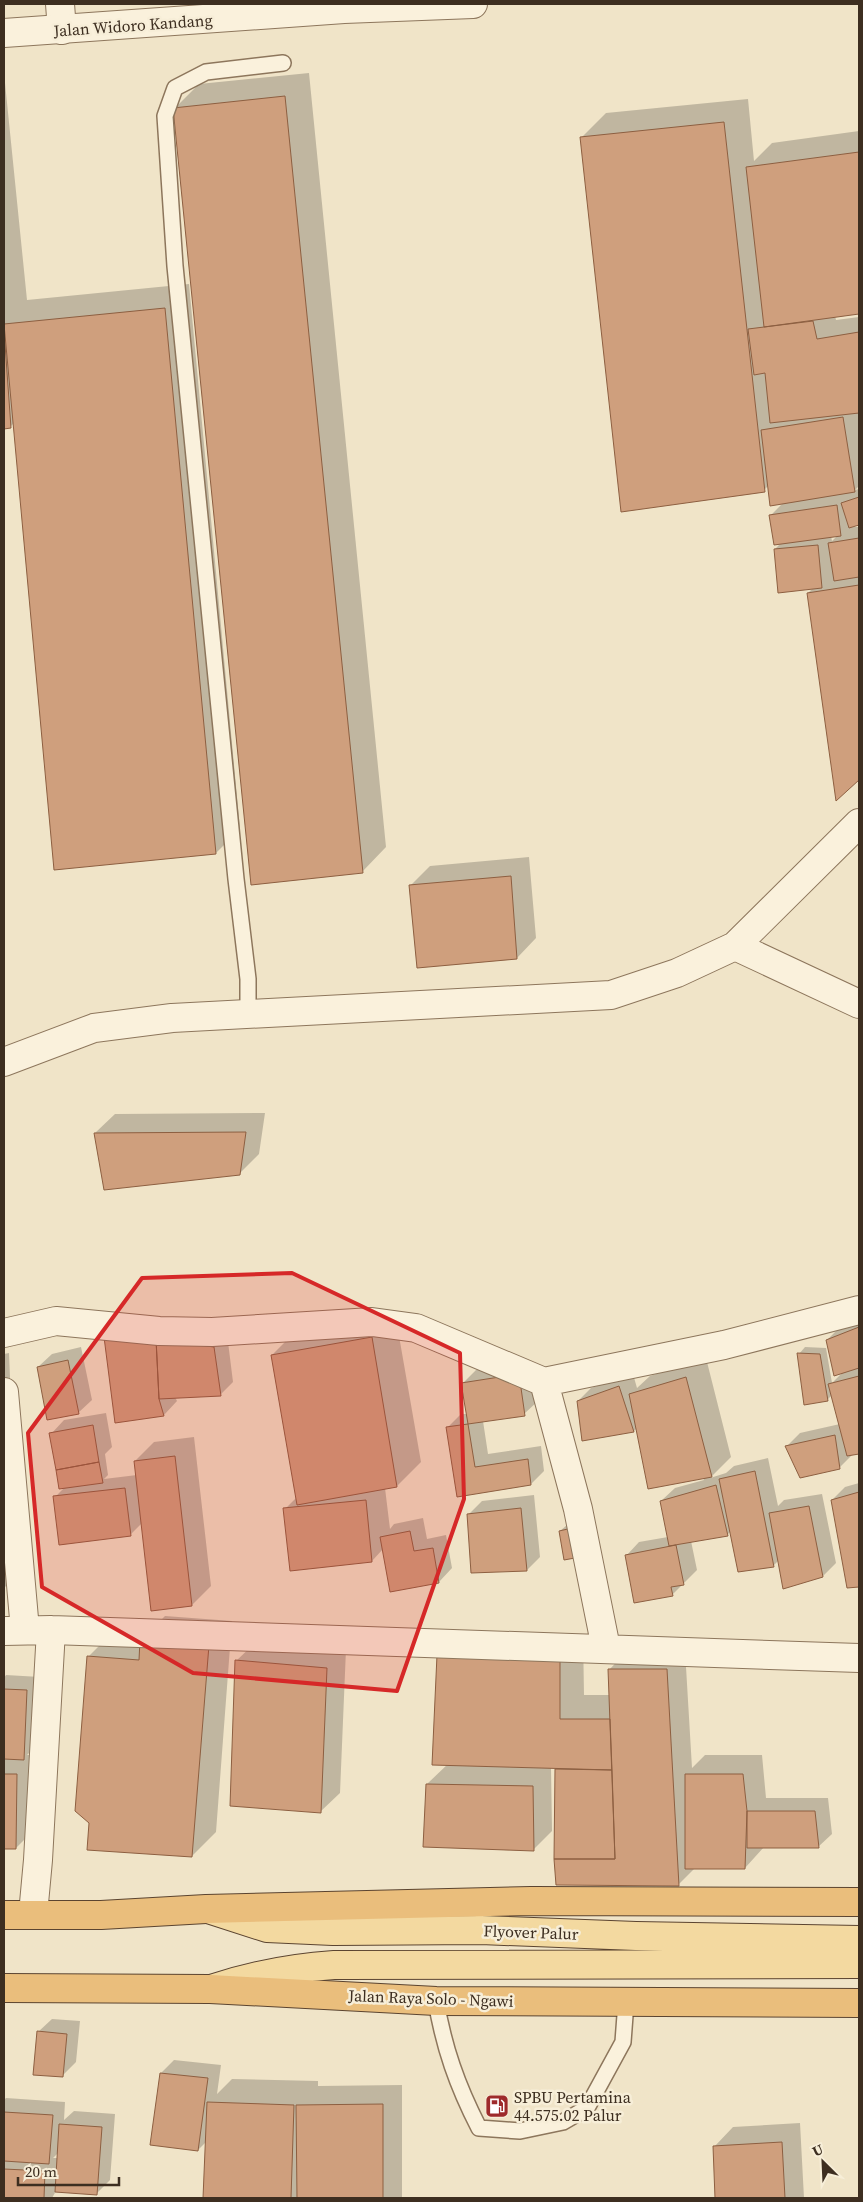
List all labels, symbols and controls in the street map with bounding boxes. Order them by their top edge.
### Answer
street label: Jalan Widoro Kandang [52,8,213,42]
street label: Flyover Palur [483,1919,579,1945]
street label: Jalan Raya Solo - Ngawi [347,1984,514,2012]
place label: SPBU Pertamina 44.575.02 Palur [514,2086,632,2126]
fuel station icon: SPBU Pertamina 44.575.02 Palur [484,2093,510,2119]
north arrow [798,2137,848,2187]
text: U [809,2139,826,2161]
scale bar [18,2154,119,2186]
text: 20 m [25,2161,57,2182]

